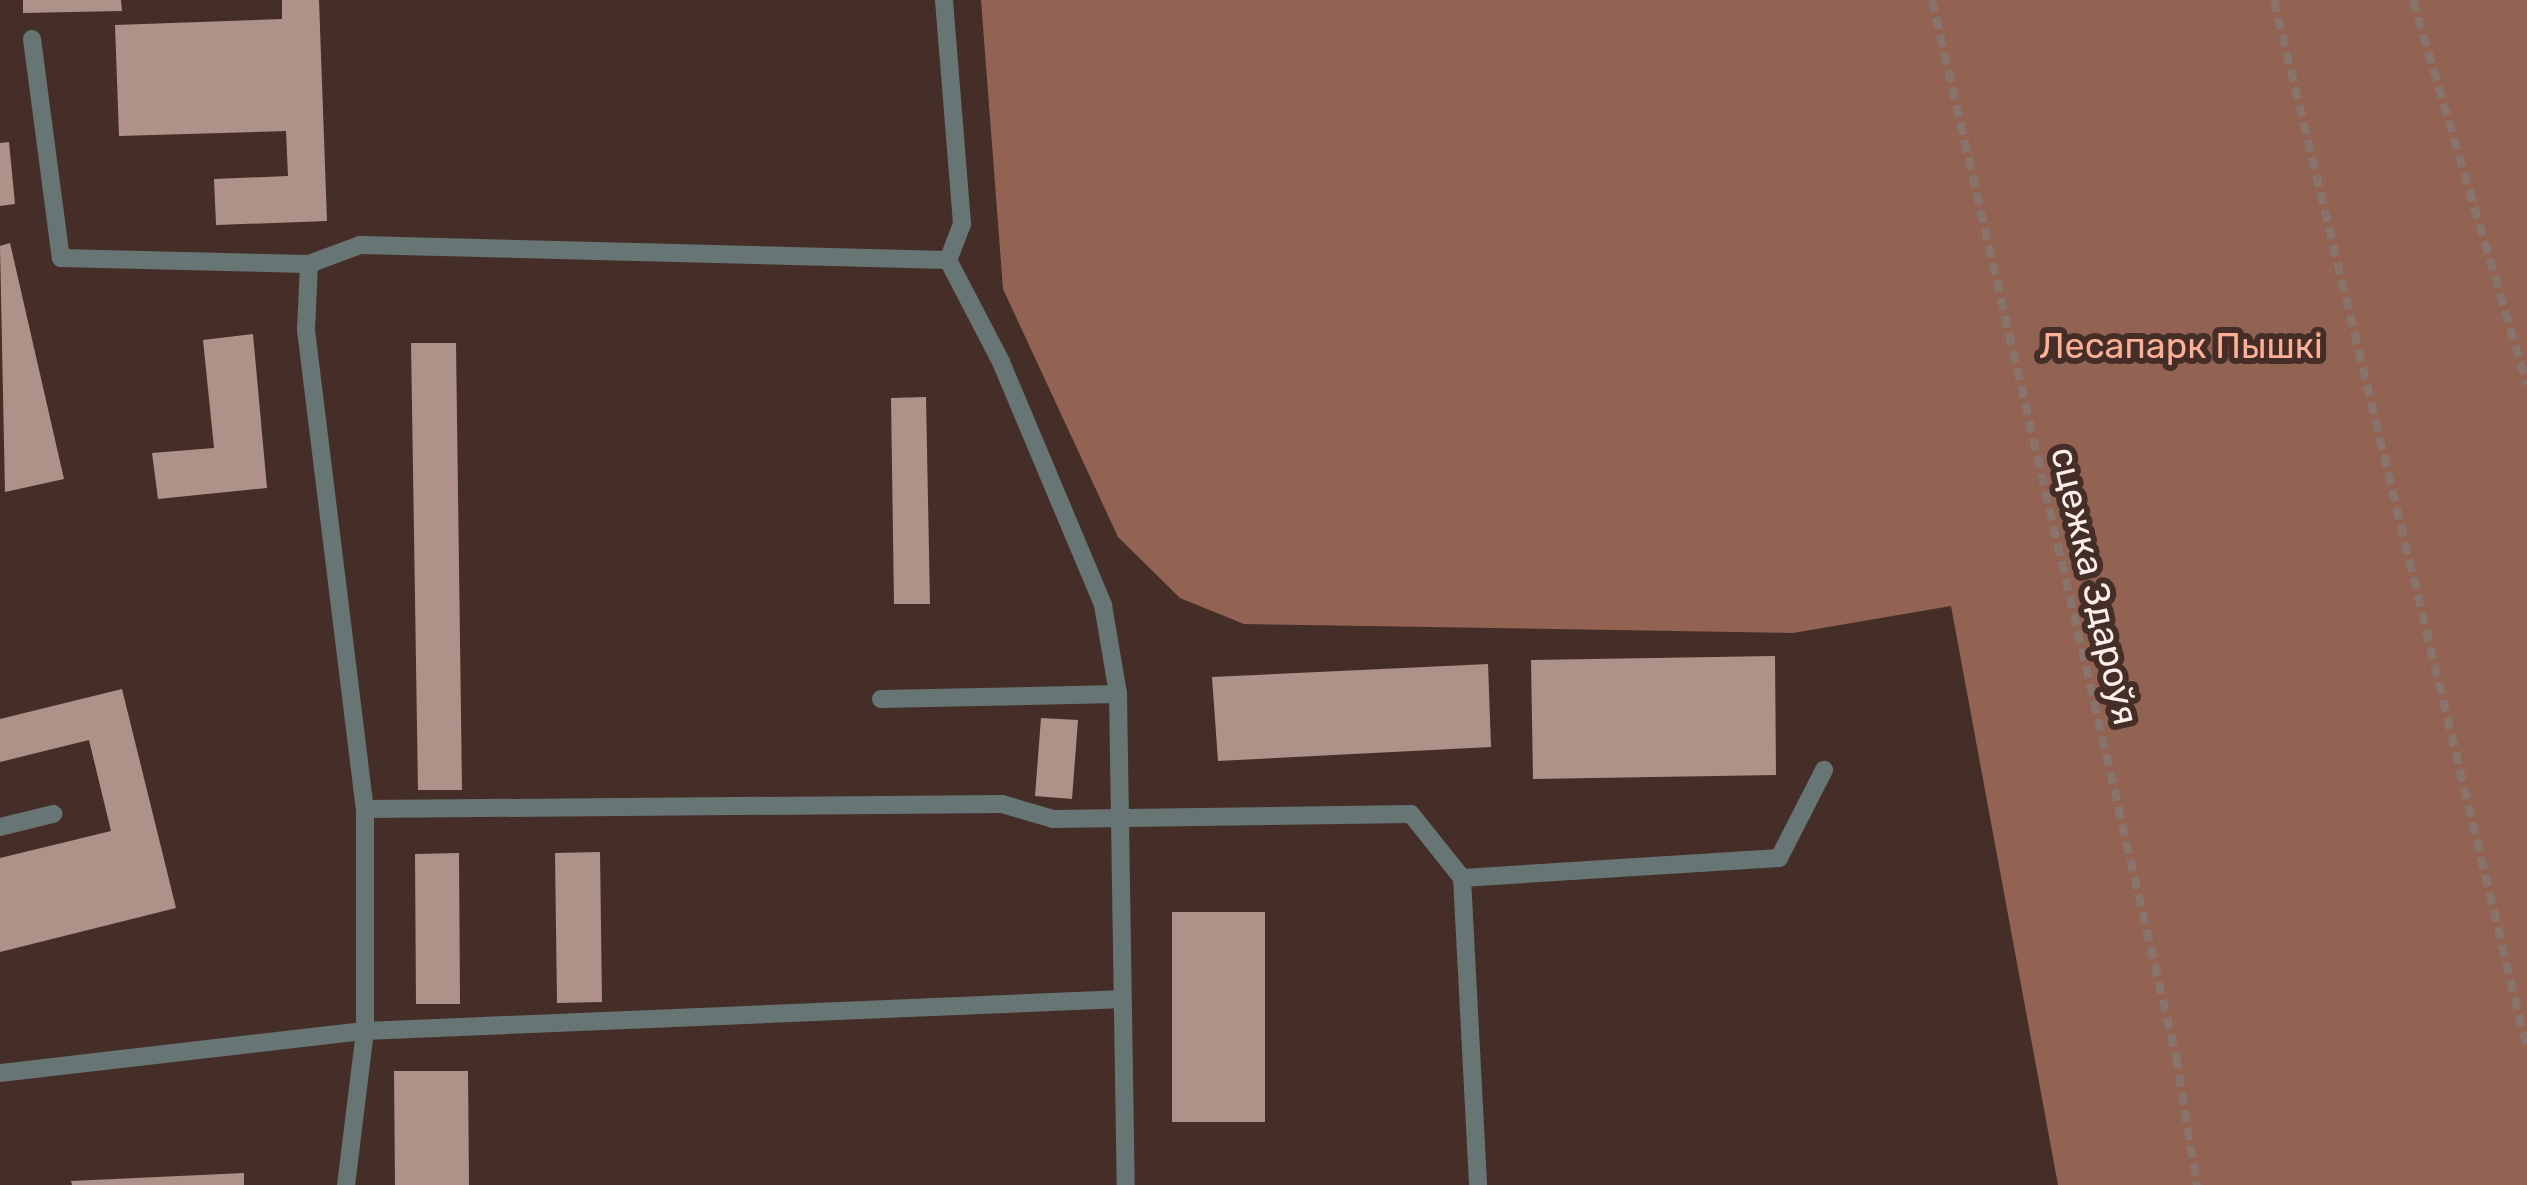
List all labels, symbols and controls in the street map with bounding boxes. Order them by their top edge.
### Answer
park label: Лесапарк Пышкі [2039,324,2323,368]
street label: сцежка Здароўя [2042,443,2148,729]

